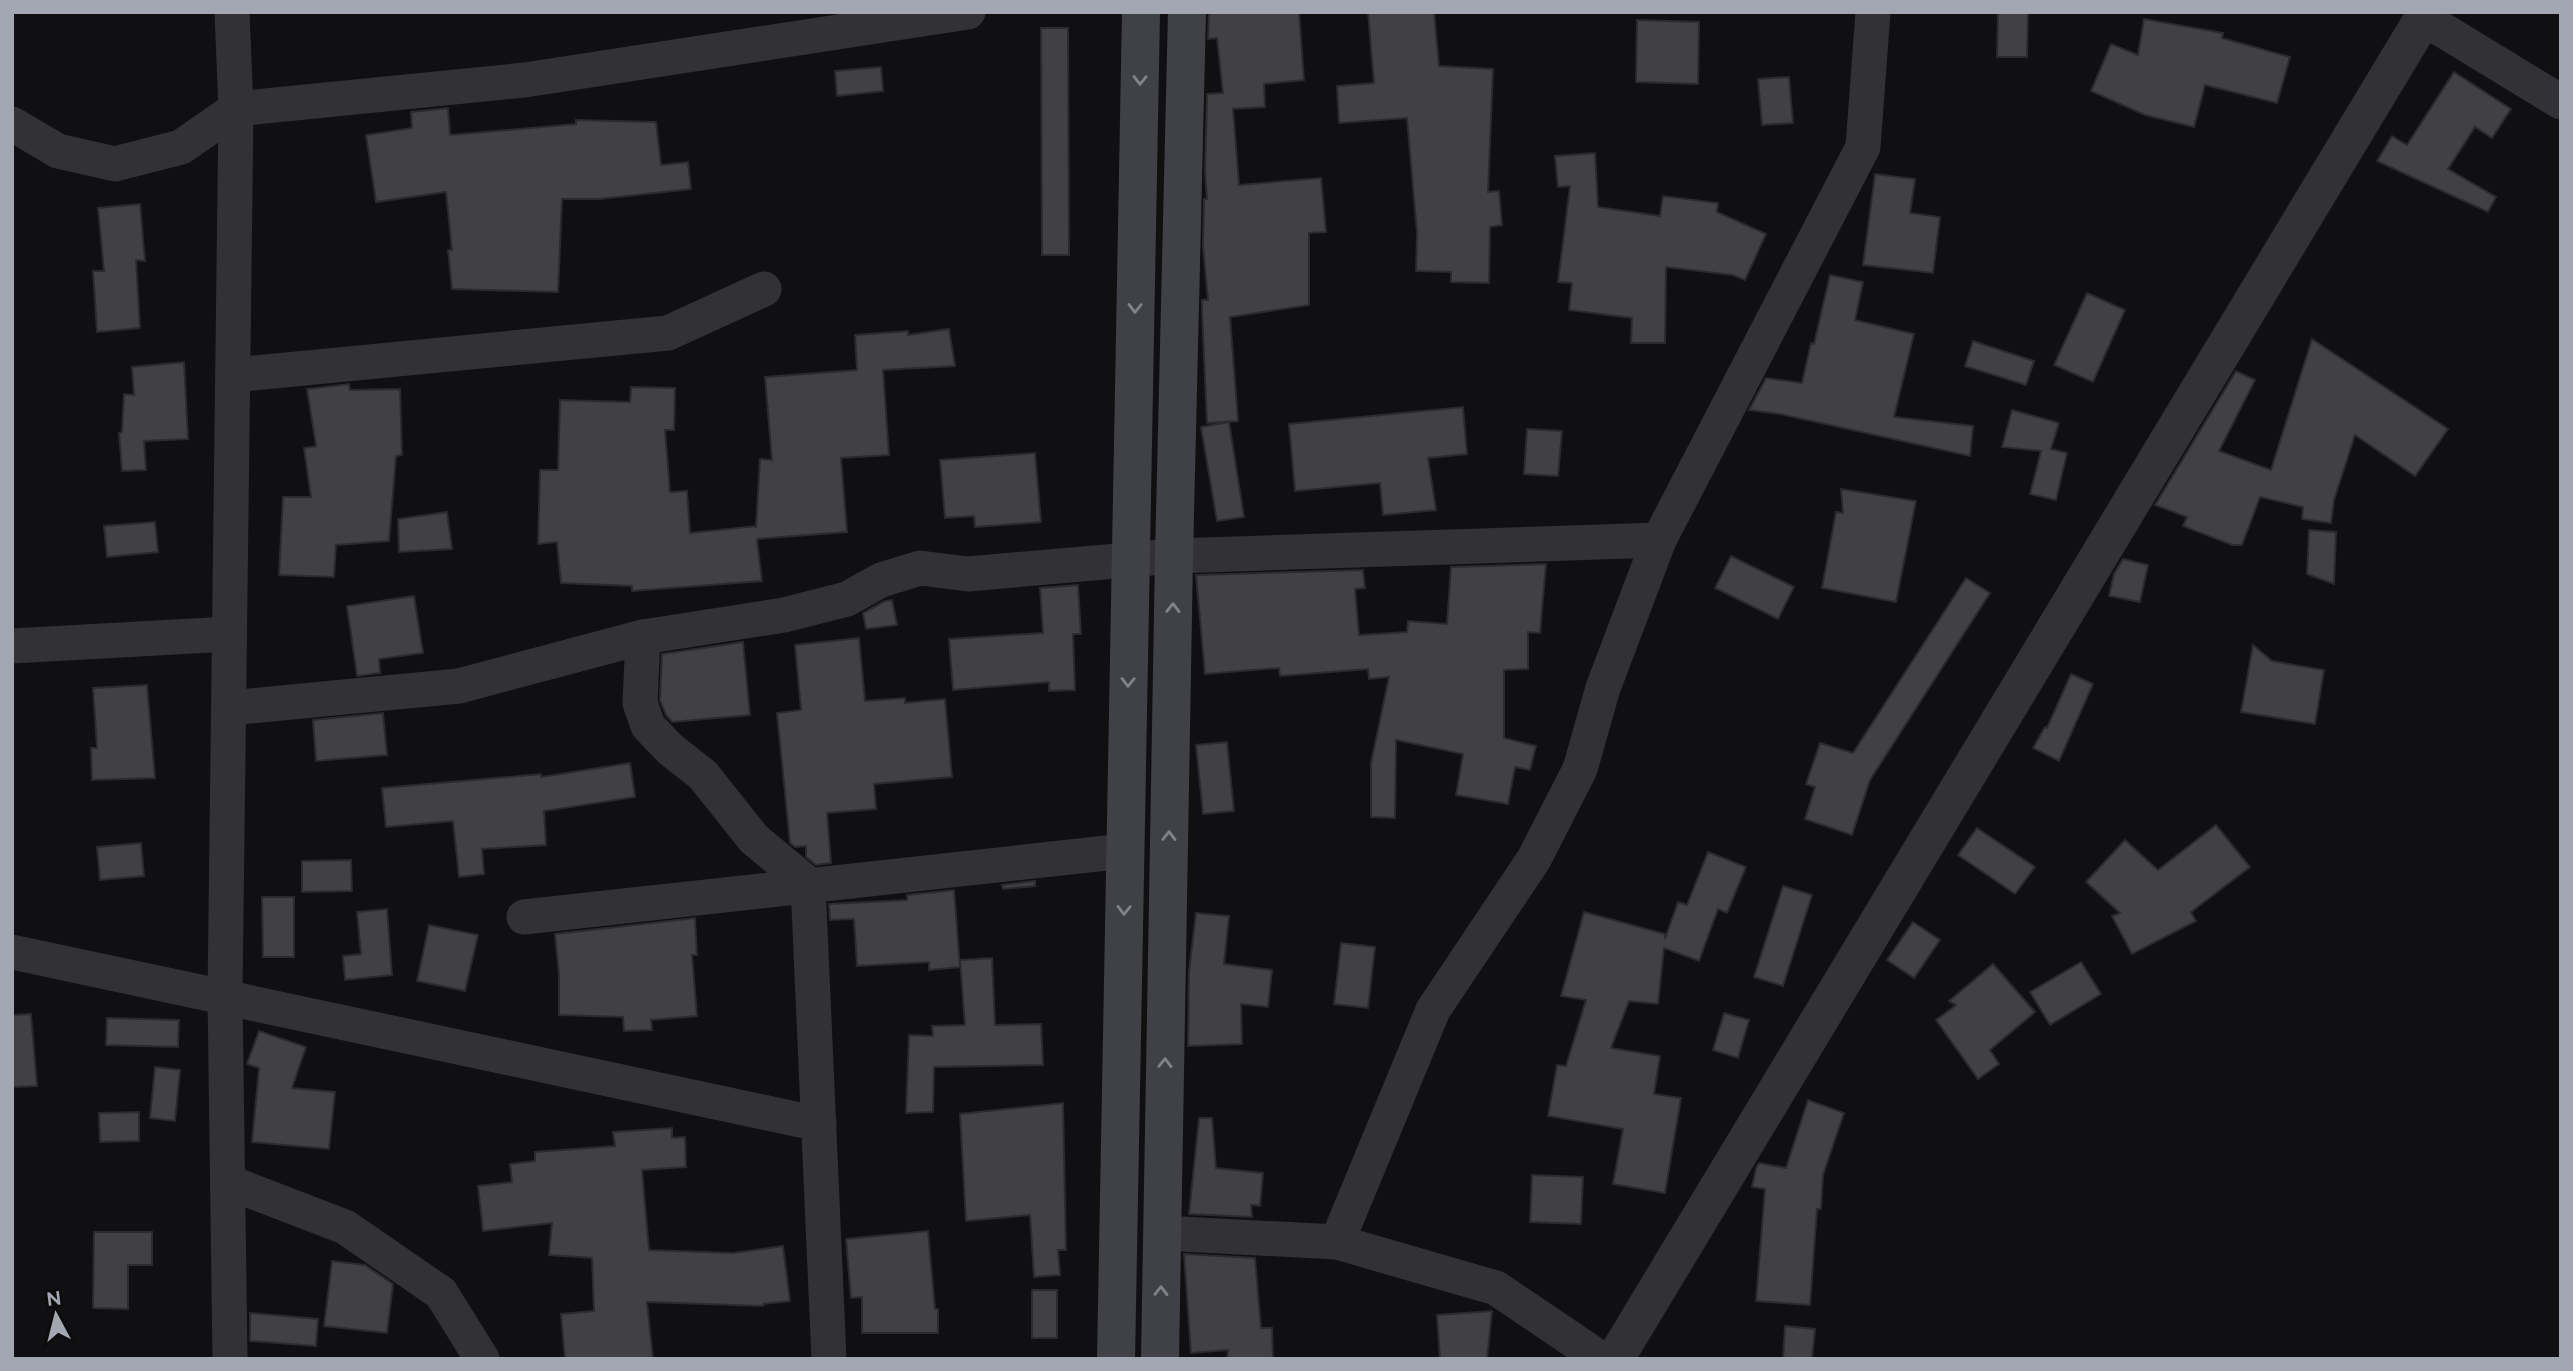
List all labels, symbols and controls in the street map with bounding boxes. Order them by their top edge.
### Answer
one-way arrow [1132,75,1147,86]
one-way arrow [1128,303,1143,314]
one-way arrow [1165,602,1181,613]
one-way arrow [1121,677,1136,688]
one-way arrow [1161,830,1177,840]
one-way arrow [1116,905,1132,916]
one-way arrow [1157,1057,1173,1068]
north arrow [21,1280,91,1350]
one-way arrow [1153,1285,1169,1295]
text: N [45,1286,62,1310]

